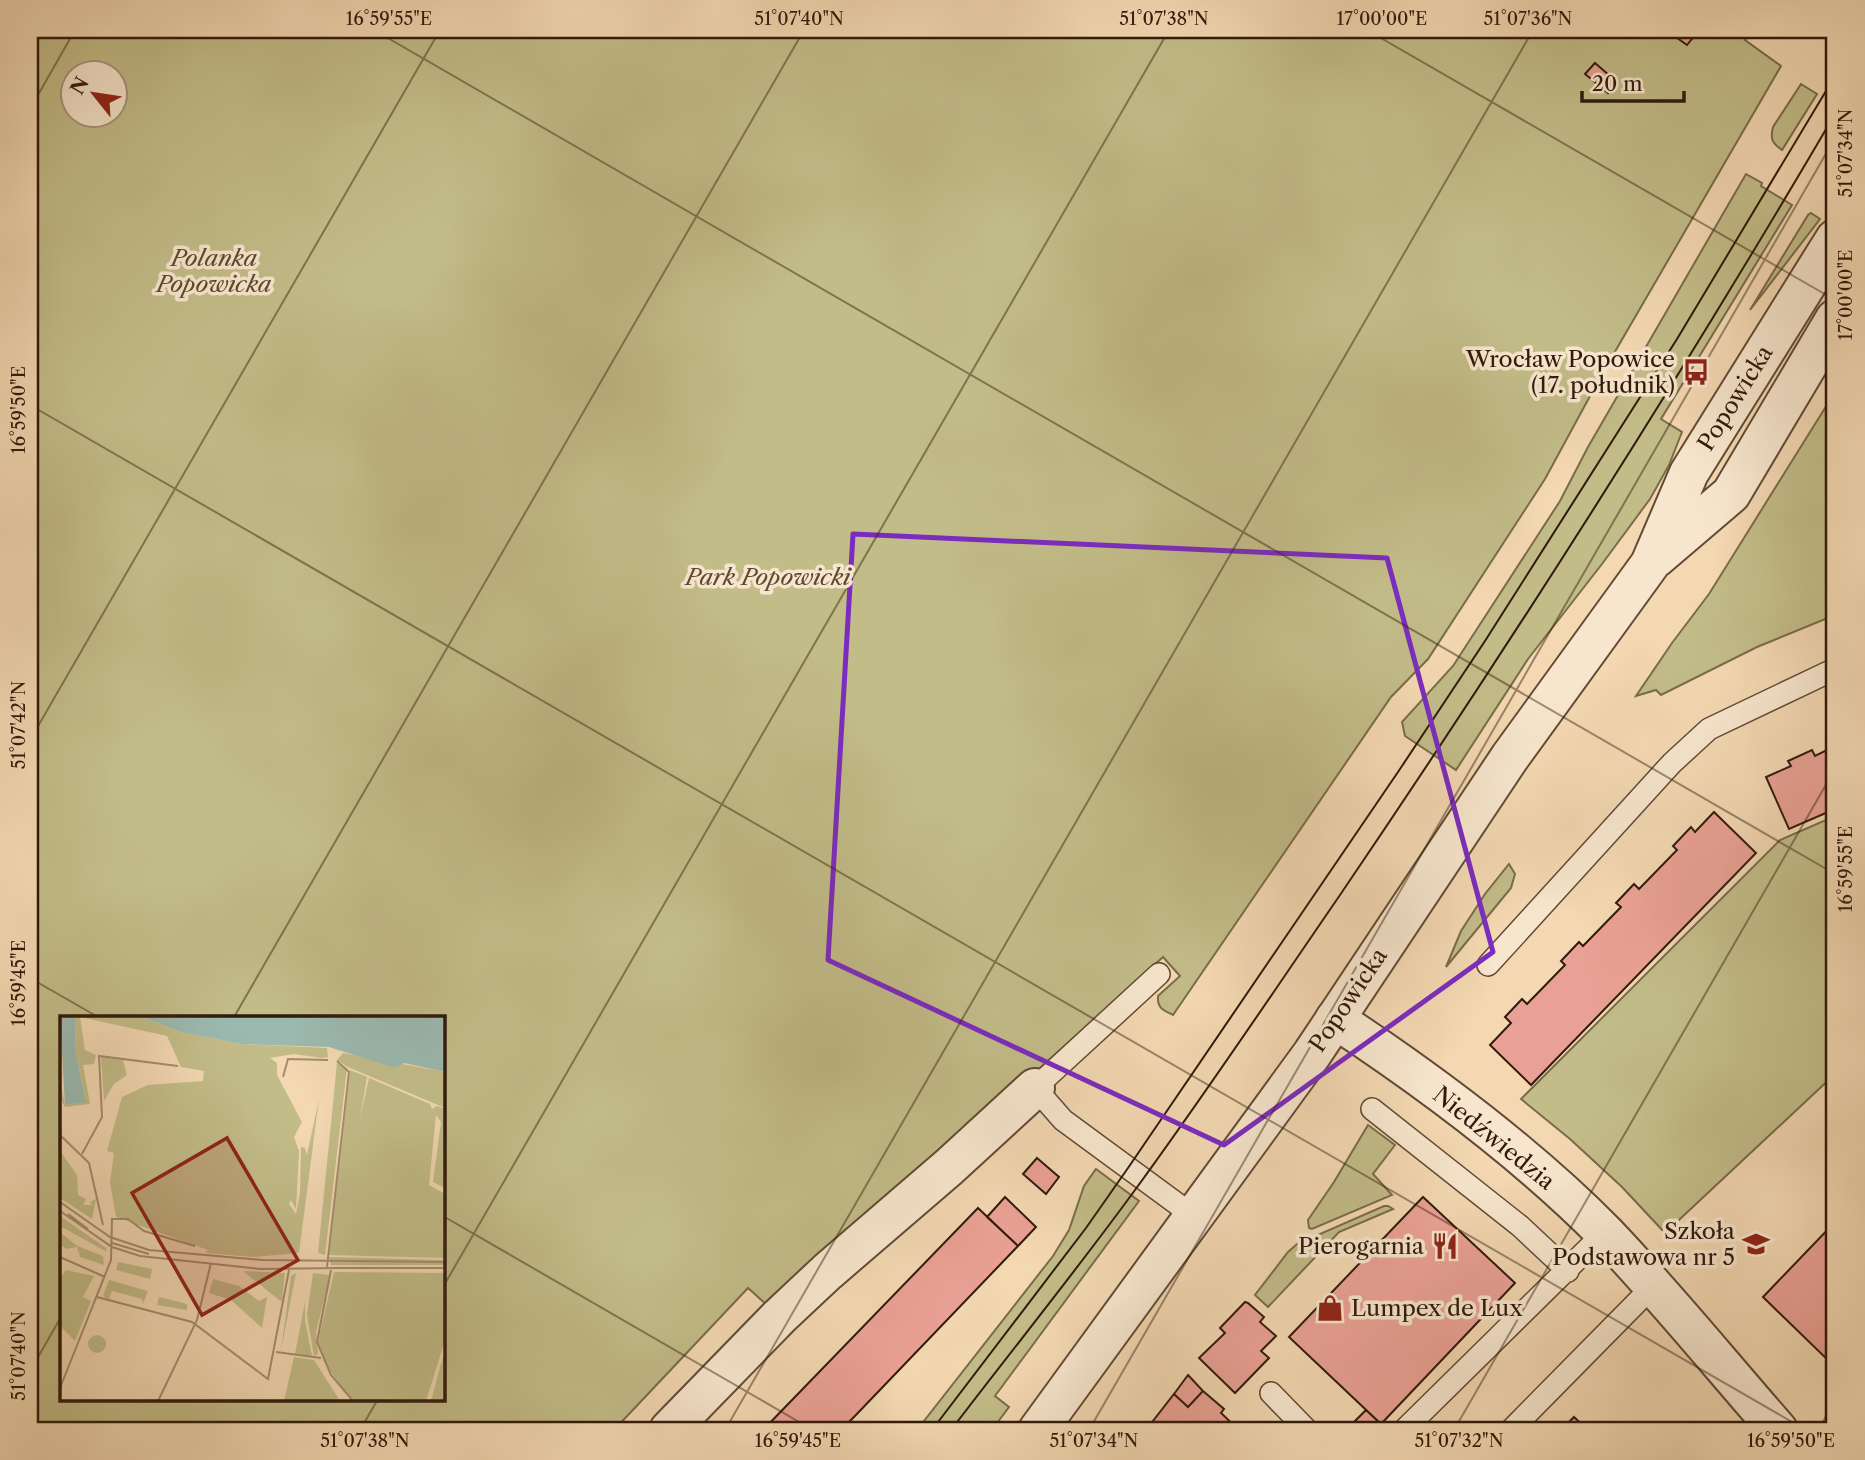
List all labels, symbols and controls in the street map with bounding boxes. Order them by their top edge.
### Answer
text: 16°59'55"E [346,8,432,30]
text: 51°07'40"N [754,8,844,30]
text: 51°07'38"N [1119,8,1209,30]
text: 17°00'00"E [1337,8,1428,30]
text: 51°07'36"N [1484,8,1573,30]
north arrow [60,60,130,130]
scale bar [1582,60,1683,104]
text: 20 m [1592,71,1643,96]
text: N [66,73,94,99]
text: 51°07'34"N [1835,108,1857,197]
park label: Polanka Popowicka [154,244,272,298]
text: 17°00'00"E [1835,250,1857,341]
street label: Popowicka [1691,339,1779,456]
place label: Wrocław Popowice (17. południk) [1465,345,1675,399]
bus stop icon: Wrocław Popowice (17. południk) [1681,357,1711,387]
text: 16°59'50"E [8,366,30,454]
park label: Park Popowicki [684,563,852,591]
text: 51°07'42"N [8,681,30,769]
text: 16°59'55"E [1835,826,1857,912]
text: 16°59'45"E [8,940,30,1026]
street label: Popowicka [1303,942,1393,1057]
inset map [60,1016,444,1400]
street label: Niedźwiedzia [1427,1080,1561,1196]
place label: Szkoła Podstawowa nr 5 [1552,1217,1736,1271]
school or university icon: Szkoła Podstawowa nr 5 [1741,1229,1771,1259]
restaurant icon: Pierogarnia [1430,1231,1460,1261]
place label: Pierogarnia [1298,1232,1425,1260]
shop icon: Lumpex de Lux [1315,1293,1345,1323]
place label: Lumpex de Lux [1351,1294,1523,1322]
text: 51°07'40"N [8,1311,30,1401]
text: 51°07'38"N [320,1430,410,1452]
text: 16°59'45"E [755,1430,841,1452]
text: 51°07'34"N [1050,1430,1139,1452]
text: 51°07'32"N [1414,1430,1504,1452]
text: 16°59'50"E [1747,1430,1835,1452]

